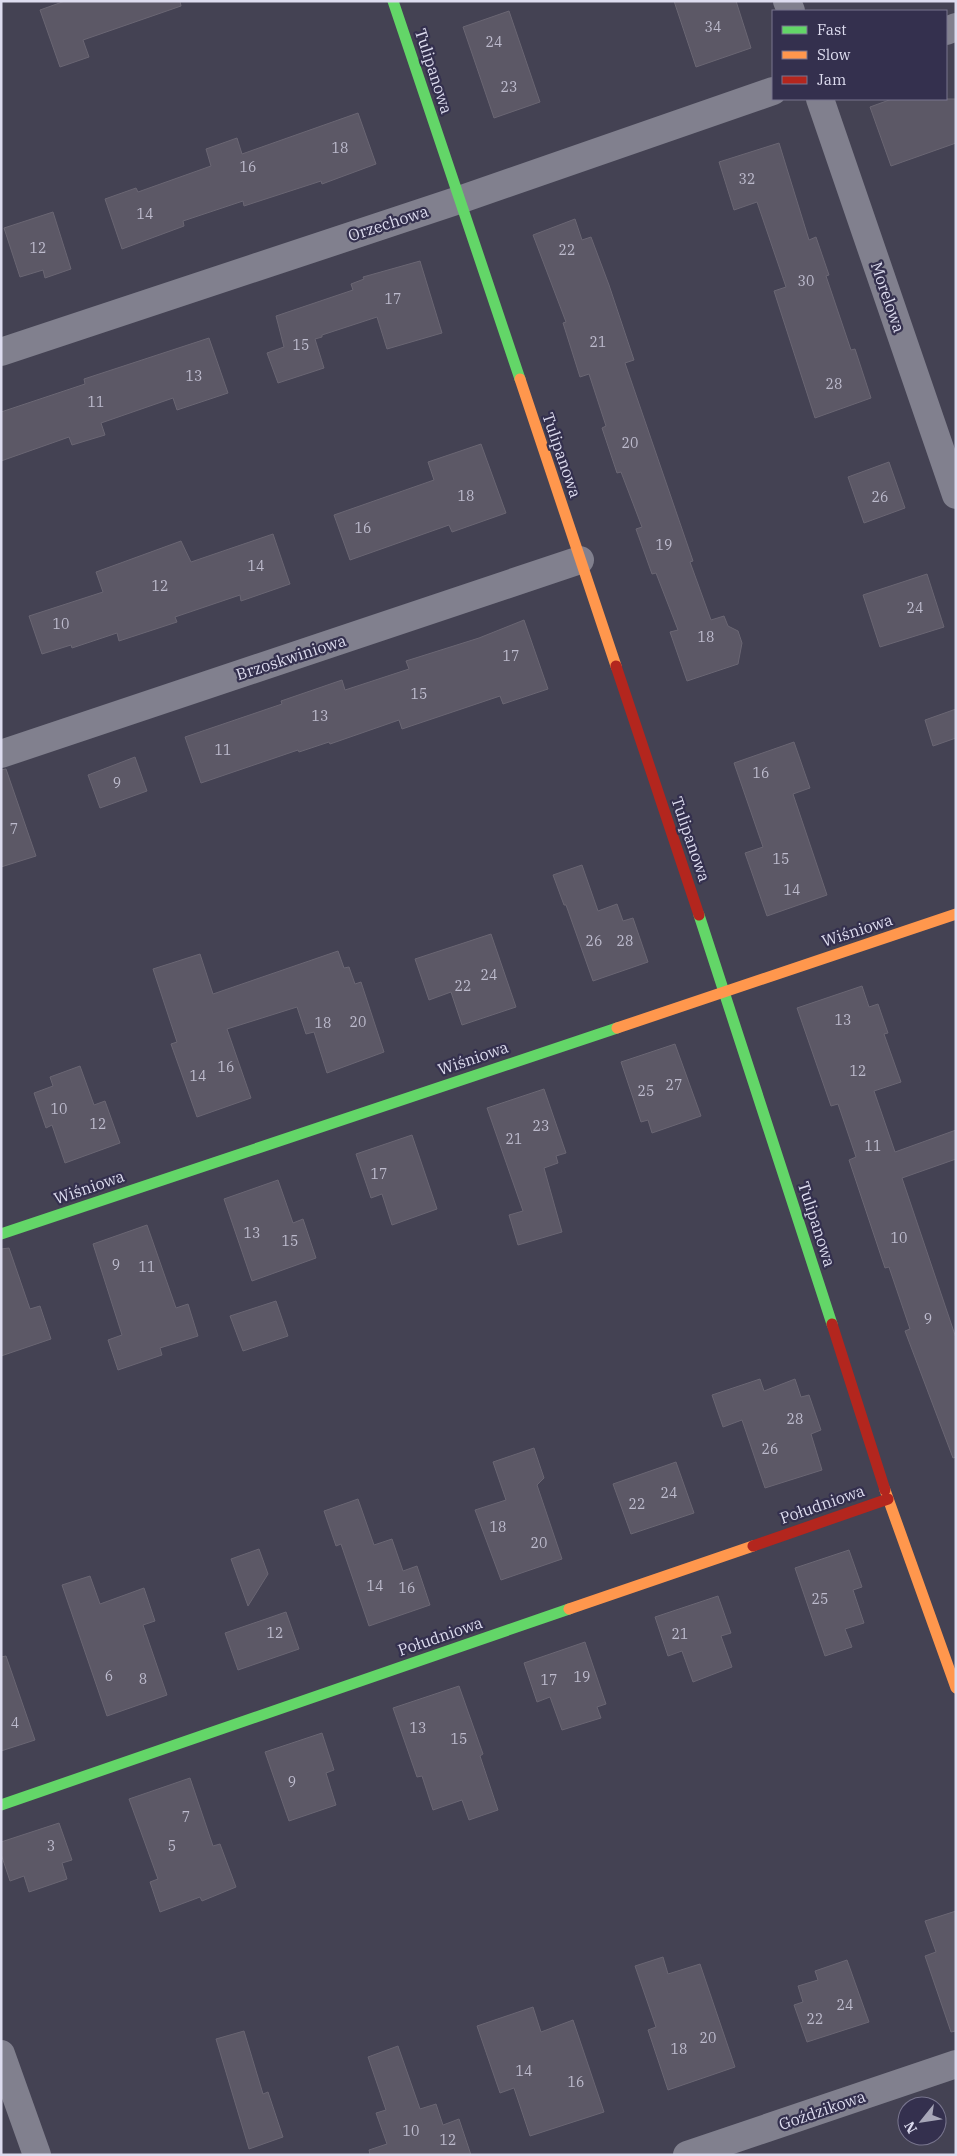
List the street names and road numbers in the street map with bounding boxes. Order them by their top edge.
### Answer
street label: Tulipanowa [411,26,457,117]
street label: Orzechowa [345,201,431,245]
street label: Morelowa [867,259,909,335]
street label: Tulipanowa [538,410,586,500]
street label: Brzoskwiniowa [233,630,349,684]
street label: Tulipanowa [667,794,715,884]
street label: Wiśniowa [819,909,895,951]
street label: Wiśniowa [435,1037,511,1079]
street label: Wiśniowa [51,1166,127,1208]
street label: Tulipanowa [794,1179,840,1270]
street label: Południowa [777,1480,867,1528]
street label: Południowa [395,1612,485,1660]
street label: Goździkowa [776,2086,868,2134]

